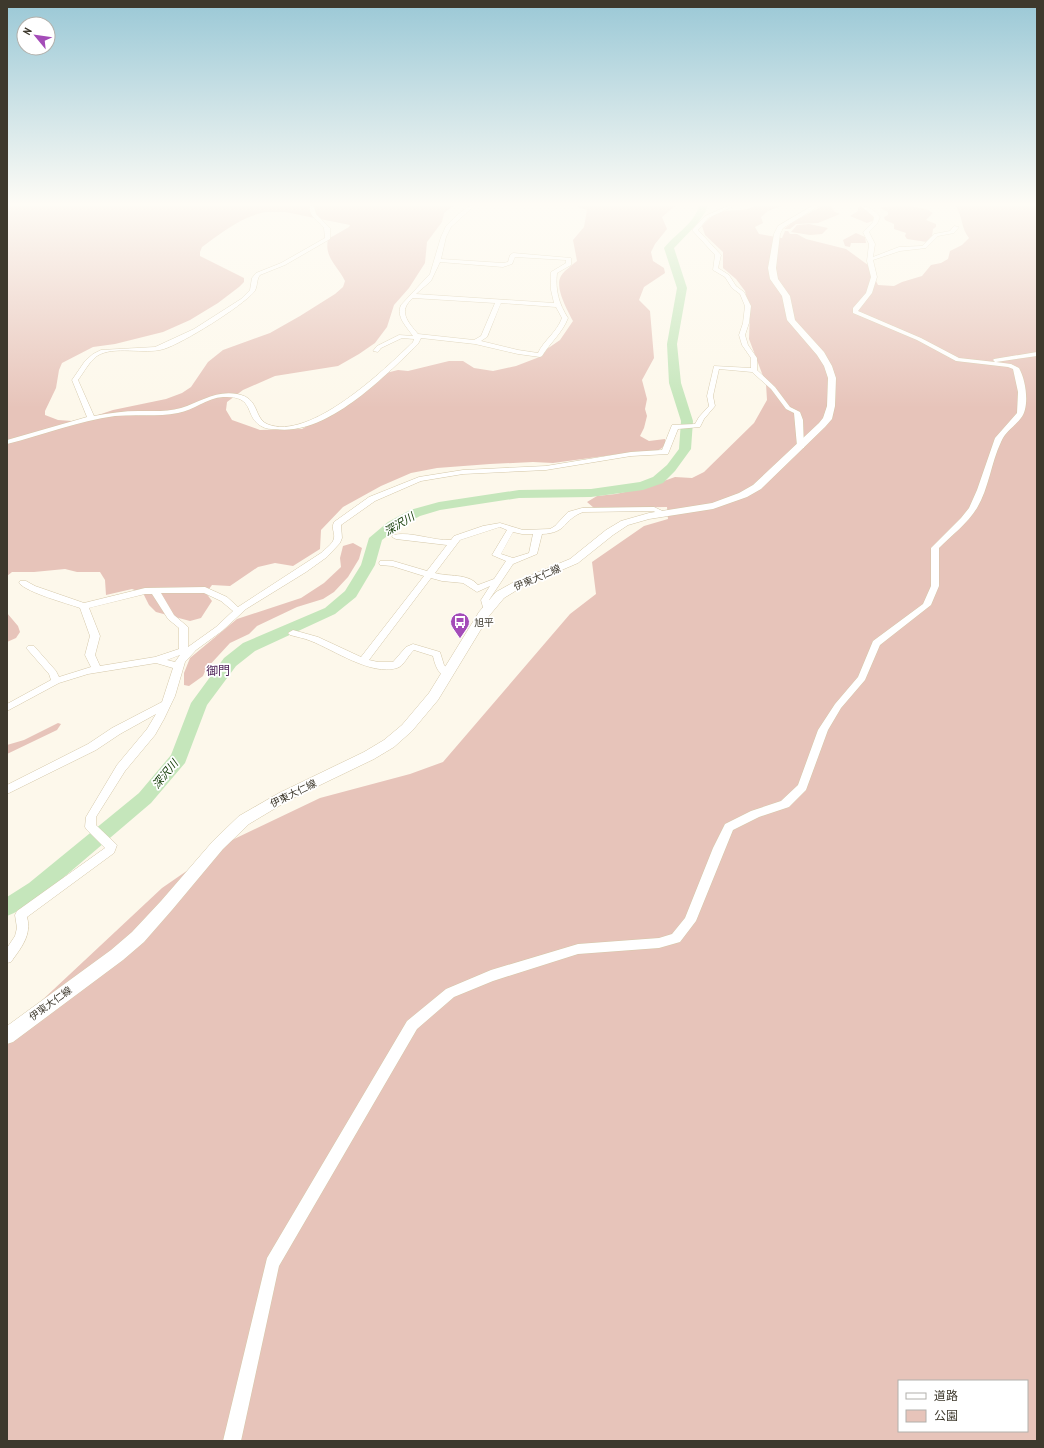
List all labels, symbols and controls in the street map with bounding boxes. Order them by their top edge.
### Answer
north arrow [16,16,56,56]
text: N [20,25,35,37]
water label: 深沢川 [381,509,418,538]
street label: 伊東大仁線 [512,562,563,593]
bus stop icon: 旭平 [449,611,471,639]
place label: 旭平 [474,616,494,629]
district label: 御門 [206,663,230,678]
water label: 深沢川 [149,756,182,791]
street label: 伊東大仁線 [268,777,319,810]
street label: 伊東大仁線 [26,983,74,1023]
legend [898,1380,1028,1432]
text: 道路 [934,1388,958,1403]
text: 公園 [934,1408,958,1423]

